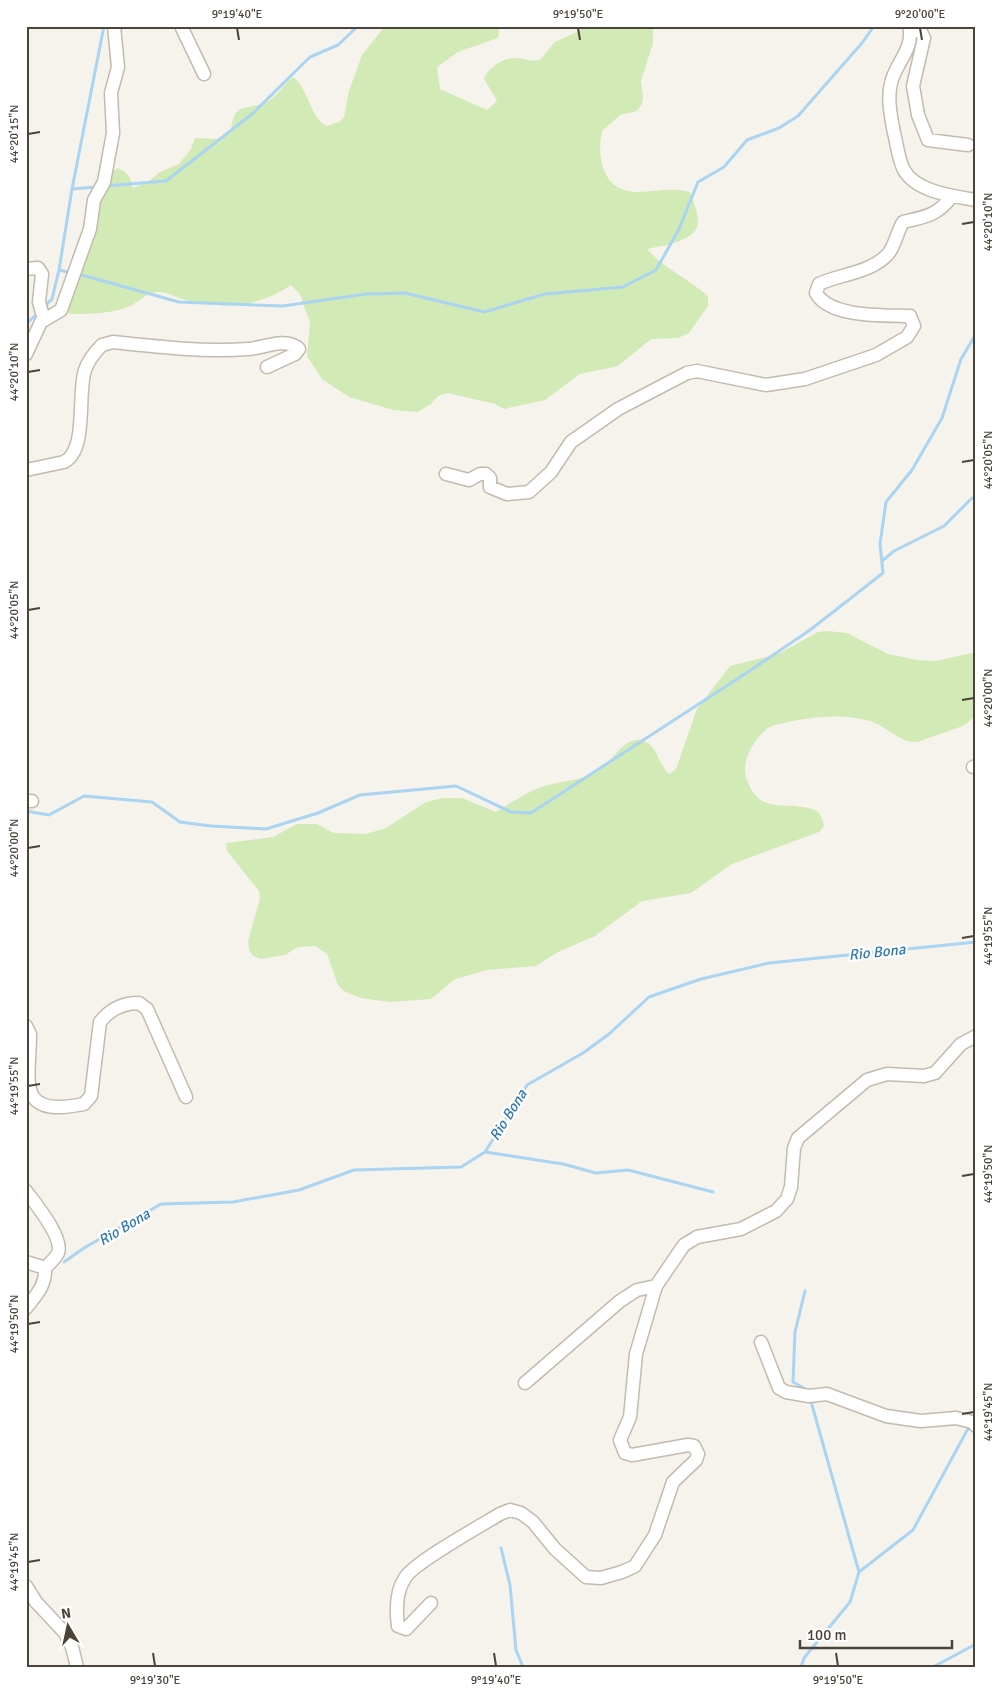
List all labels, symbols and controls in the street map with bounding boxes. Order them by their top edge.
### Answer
text: 9°19'40"E [212,7,263,22]
text: 9°19'50"E [553,7,604,22]
text: 9°20'00"E [895,7,946,22]
text: 44°20'15"N [7,105,22,163]
text: 44°20'10"N [981,193,996,251]
text: 44°20'10"N [7,343,22,401]
text: 44°20'05"N [981,431,996,489]
text: 44°20'05"N [7,581,22,639]
text: 44°20'00"N [981,669,996,727]
text: 44°20'00"N [7,819,22,877]
text: 44°19'55"N [981,907,996,965]
water label: Rio Bona [848,940,907,964]
text: 44°19'55"N [7,1057,22,1115]
water label: Rio Bona [485,1086,531,1144]
text: 44°19'50"N [981,1145,996,1203]
water label: Rio Bona [95,1204,153,1249]
text: 44°19'50"N [7,1295,22,1353]
text: 44°19'45"N [981,1383,996,1441]
text: 44°19'45"N [7,1533,22,1591]
north arrow [42,1600,92,1650]
text: N [60,1604,72,1623]
scale bar [800,1618,952,1650]
text: 100 m [807,1626,847,1644]
text: 9°19'30"E [130,1673,181,1688]
text: 9°19'40"E [471,1673,522,1688]
text: 9°19'50"E [813,1673,864,1688]

